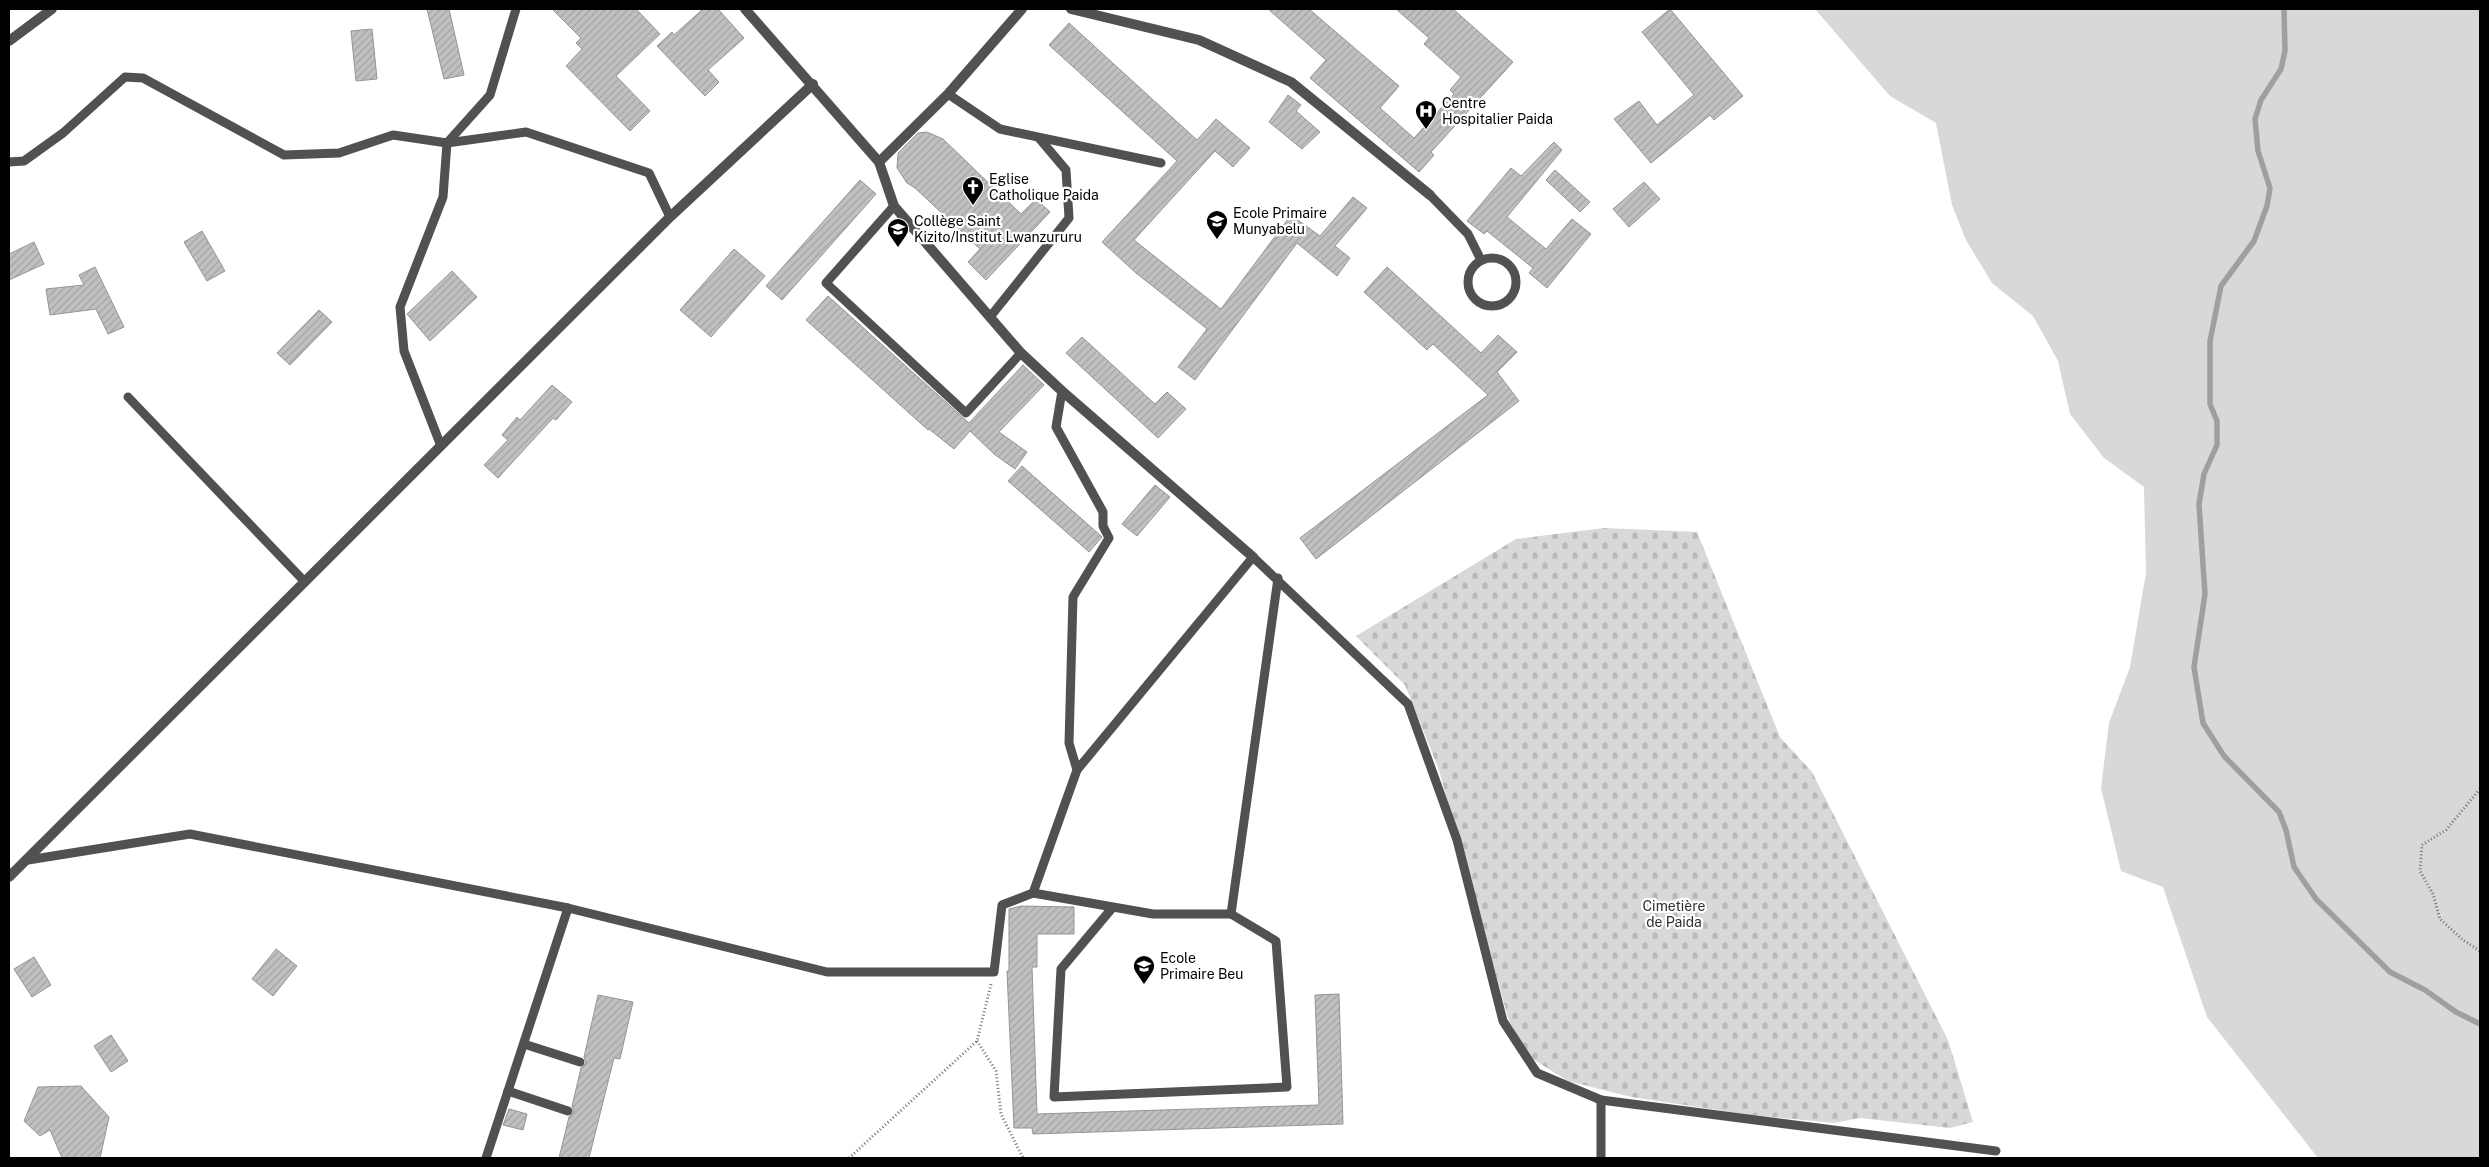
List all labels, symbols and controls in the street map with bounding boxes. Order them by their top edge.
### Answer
place label: Centre Hospitalier Paida [1442,95,1553,127]
hospital icon: Centre Hospitalier Paida [1414,99,1438,130]
place label: Eglise Catholique Paida [989,171,1099,203]
church icon: Eglise Catholique Paida [961,175,985,206]
place label: Ecole Primaire Munyabelu [1233,205,1327,237]
school or university icon: Ecole Primaire Munyabelu [1205,209,1229,240]
place label: Collège Saint Kizito/Institut Lwanzururu [914,213,1082,245]
school or university icon: Collège Saint Kizito/Institut Lwanzururu [886,217,910,248]
park label: Cimetière de Paida [1642,898,1706,930]
place label: Ecole Primaire Beu [1160,950,1243,982]
school or university icon: Ecole Primaire Beu [1132,954,1156,985]

